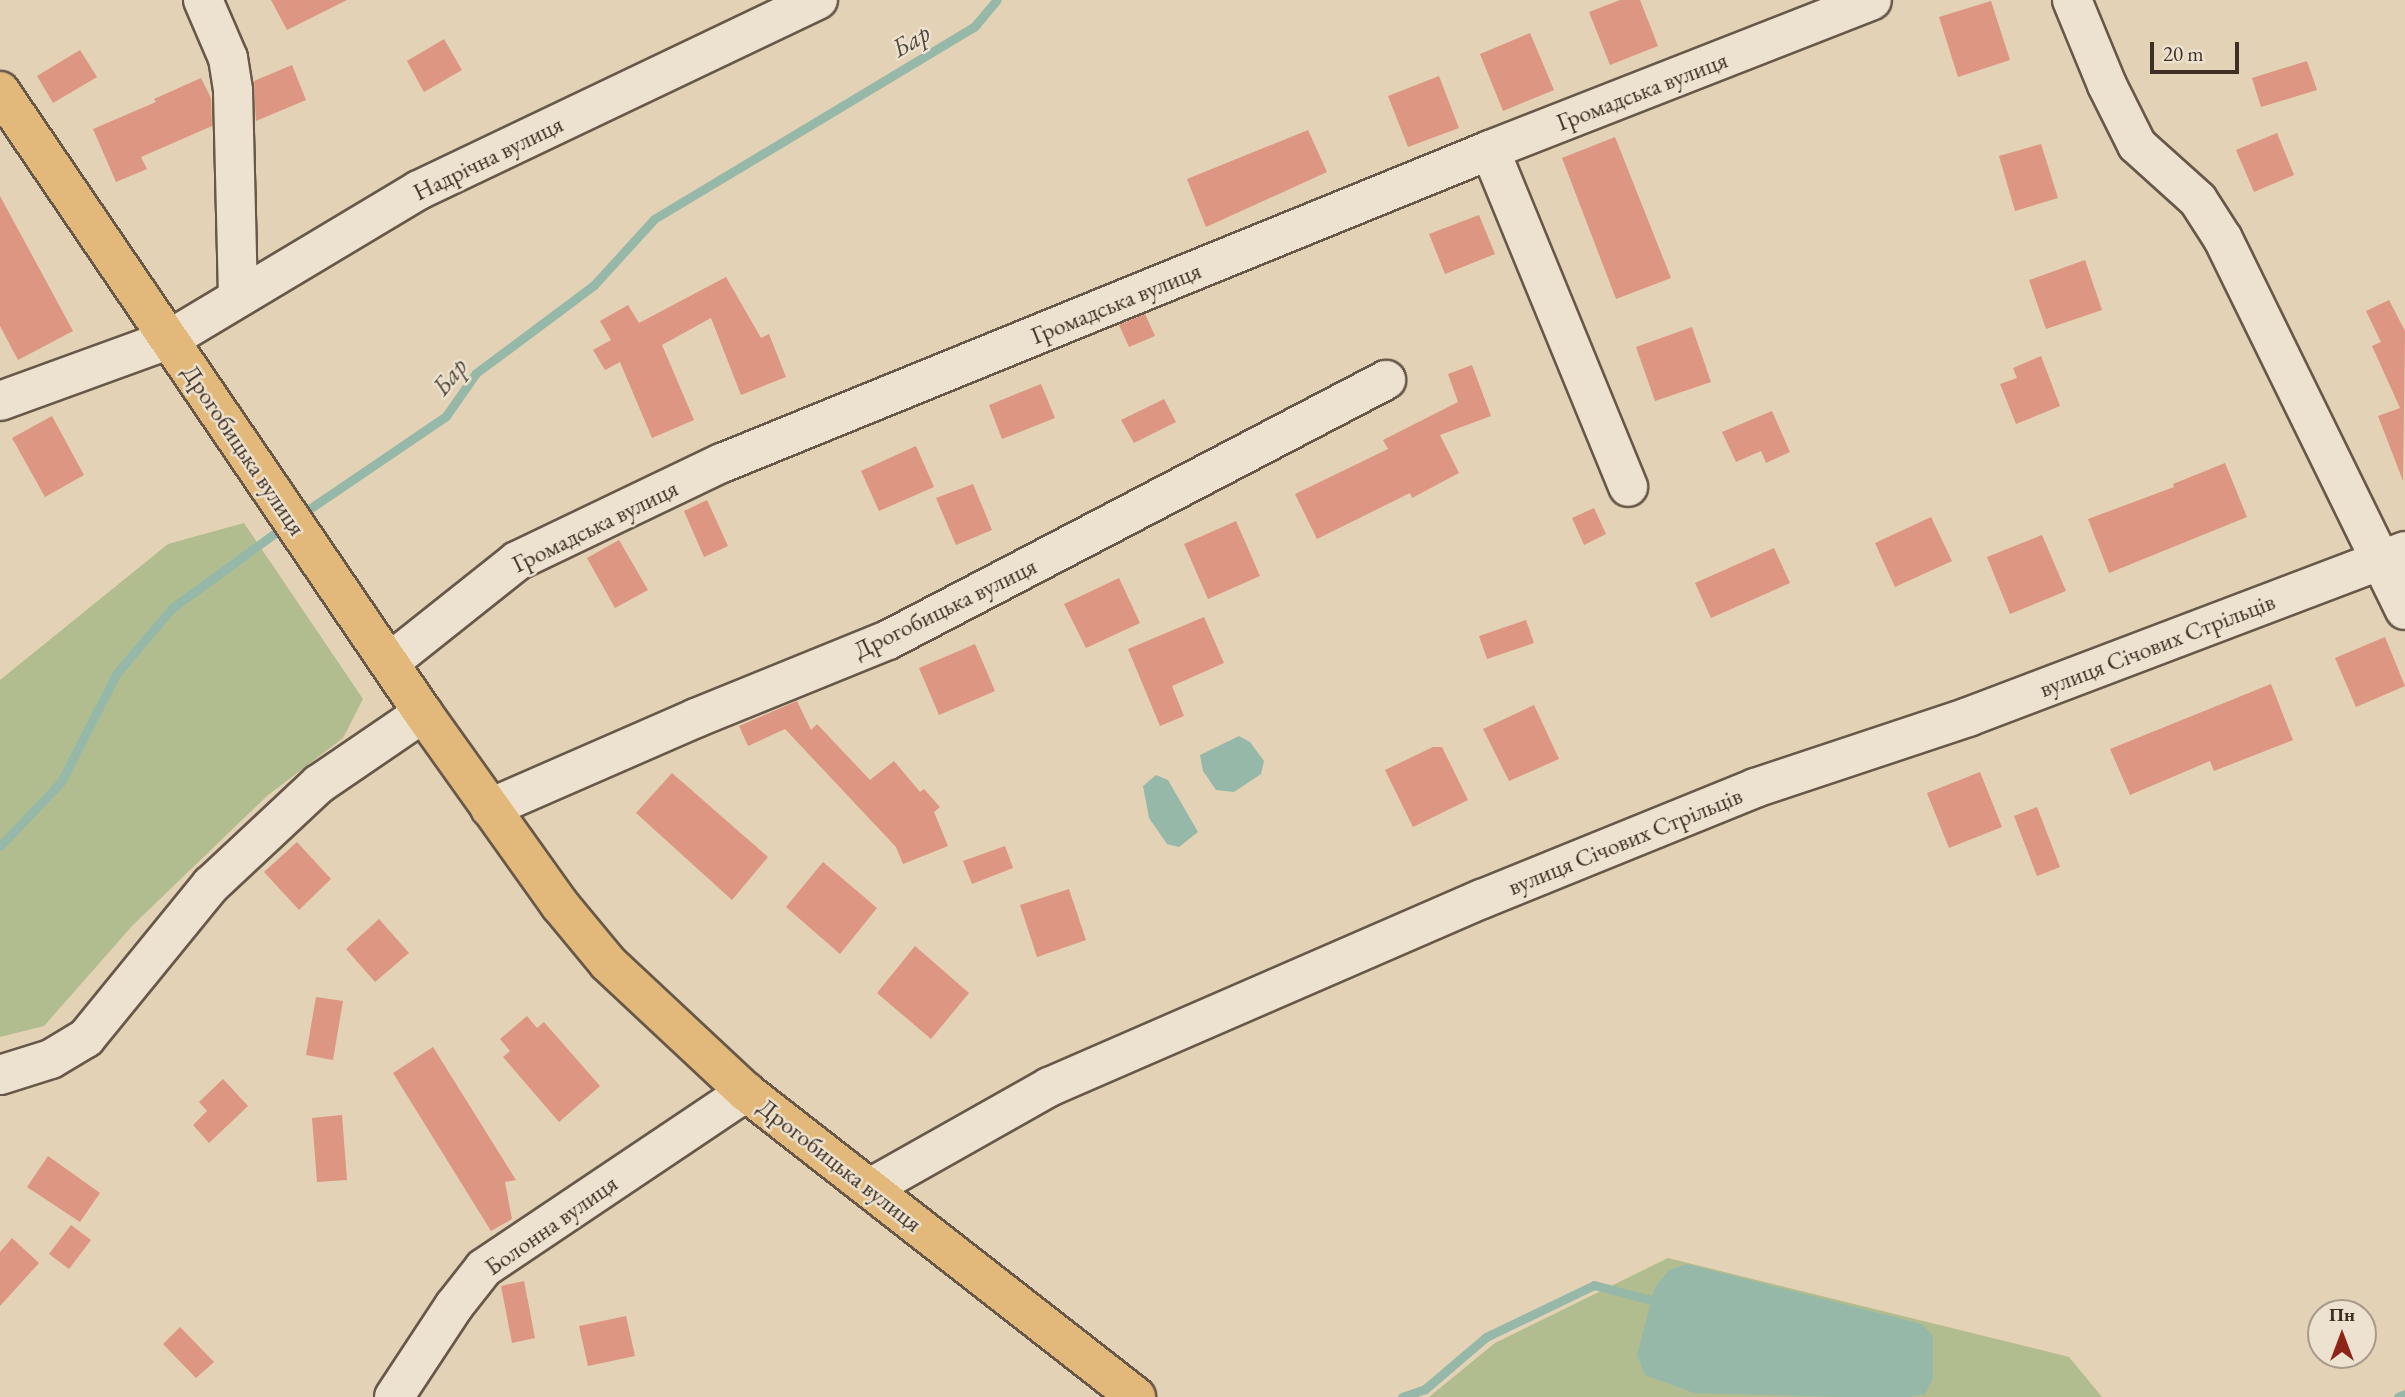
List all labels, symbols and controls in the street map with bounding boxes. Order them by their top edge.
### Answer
water label: Бар [886,18,936,64]
scale bar [2153,28,2242,72]
text: 20 m [2163,40,2204,67]
street label: Громадська вулиця [1552,45,1732,137]
street label: Надрічна вулиця [408,109,568,207]
street label: Громадська вулиця [1027,256,1205,350]
water label: Бар [426,352,474,402]
street label: Дрогобицька вулиця [176,359,312,541]
street label: Громадська вулиця [507,473,683,579]
street label: Дрогобицька вулиця [849,551,1041,665]
street label: вулиця Січових Стрільців [2035,587,2279,703]
street label: вулиця Січових Стрільців [1504,781,1746,901]
street label: Дрогобицька вулиця [752,1092,928,1238]
street label: Болонна вулиця [479,1169,623,1281]
north arrow [2307,1299,2377,1369]
text: Пн [2329,1302,2355,1327]

